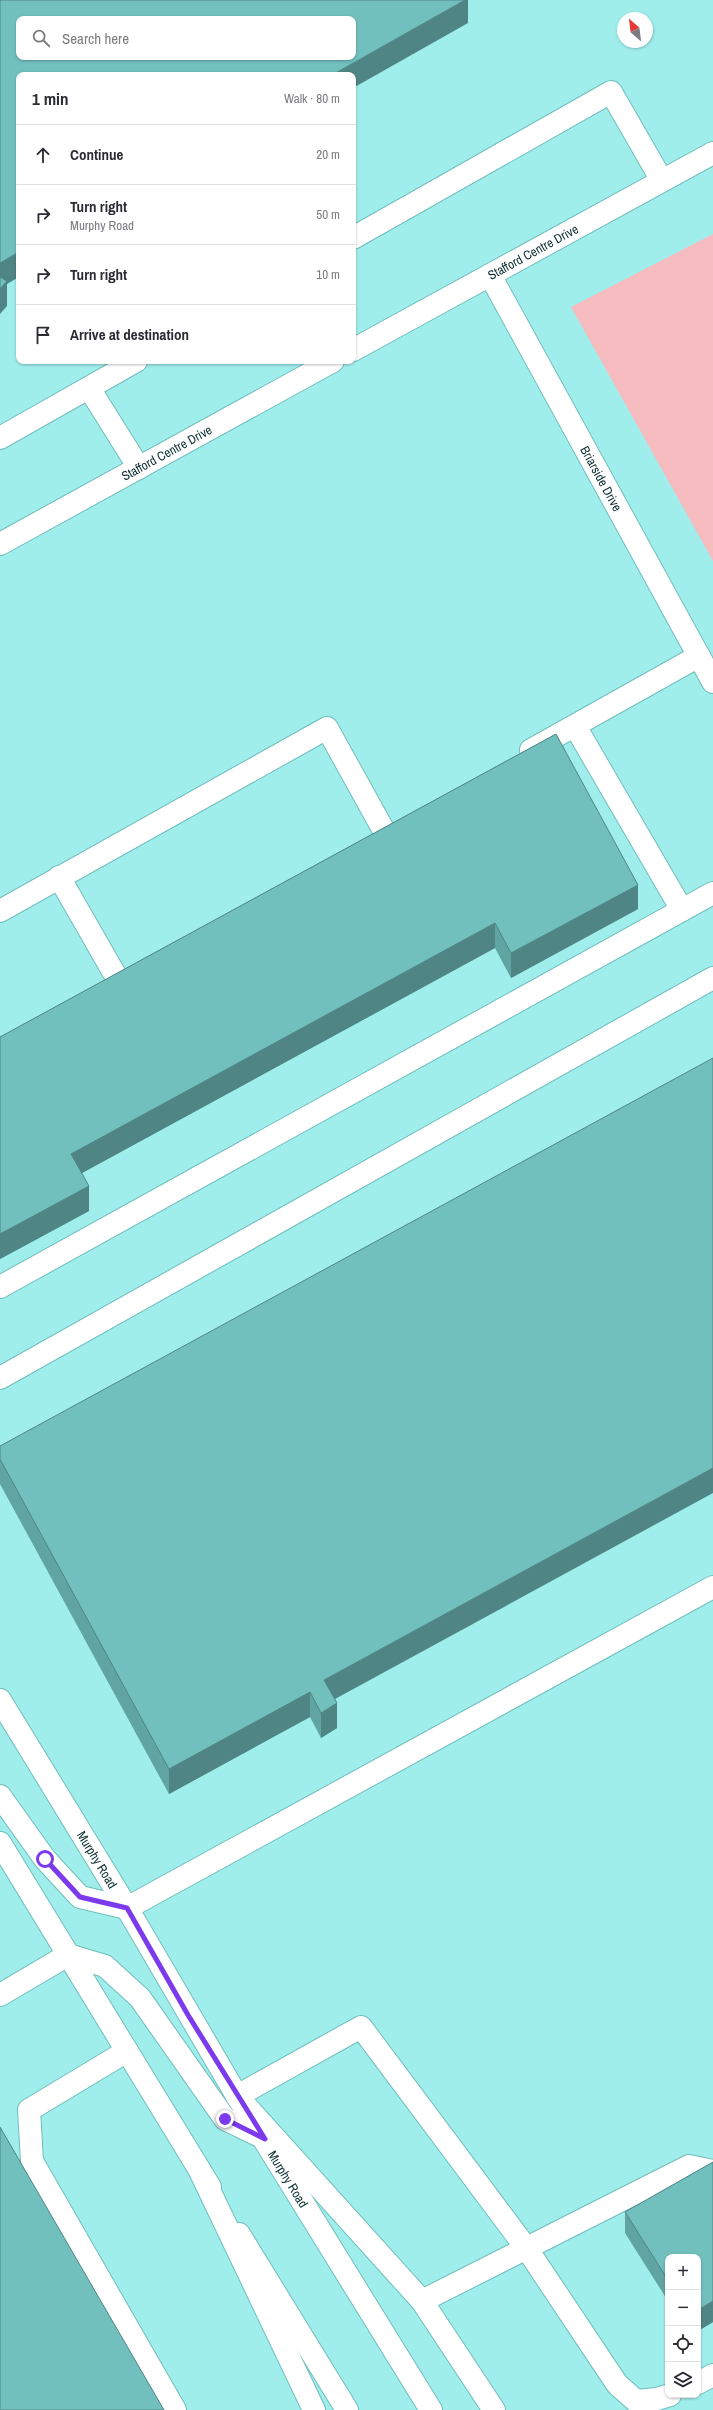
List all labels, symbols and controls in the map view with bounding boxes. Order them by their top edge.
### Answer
north arrow [617,12,653,48]
search box [16,16,356,60]
icon: search [30,27,52,49]
text: Search here [62,28,129,49]
text: 1 min [32,87,68,110]
text: Walk · 80 m [284,90,340,107]
icon: ahead [32,144,54,166]
text: Continue [70,144,123,165]
text: 20 m [316,146,340,163]
text: Turn right [70,196,127,217]
icon: right [32,204,54,226]
text: 50 m [316,206,340,223]
text: Murphy Road [70,217,134,234]
street label: Stafford Centre Drive [485,220,581,284]
icon: right [32,264,54,286]
text: Turn right [70,264,127,285]
text: 10 m [316,266,340,283]
icon: arrive [32,324,54,346]
text: Arrive at destination [70,324,189,345]
street label: Stafford Centre Drive [119,421,215,485]
street label: Briarside Drive [576,443,626,514]
street label: Murphy Road [73,1828,121,1892]
route start [36,1850,54,1868]
route end [216,2110,234,2128]
street label: Murphy Road [264,2147,312,2211]
map controls [665,2254,701,2398]
button: + [665,2254,701,2290]
button: − [665,2290,701,2326]
button: locate [665,2326,701,2362]
button: layers [665,2362,701,2398]

